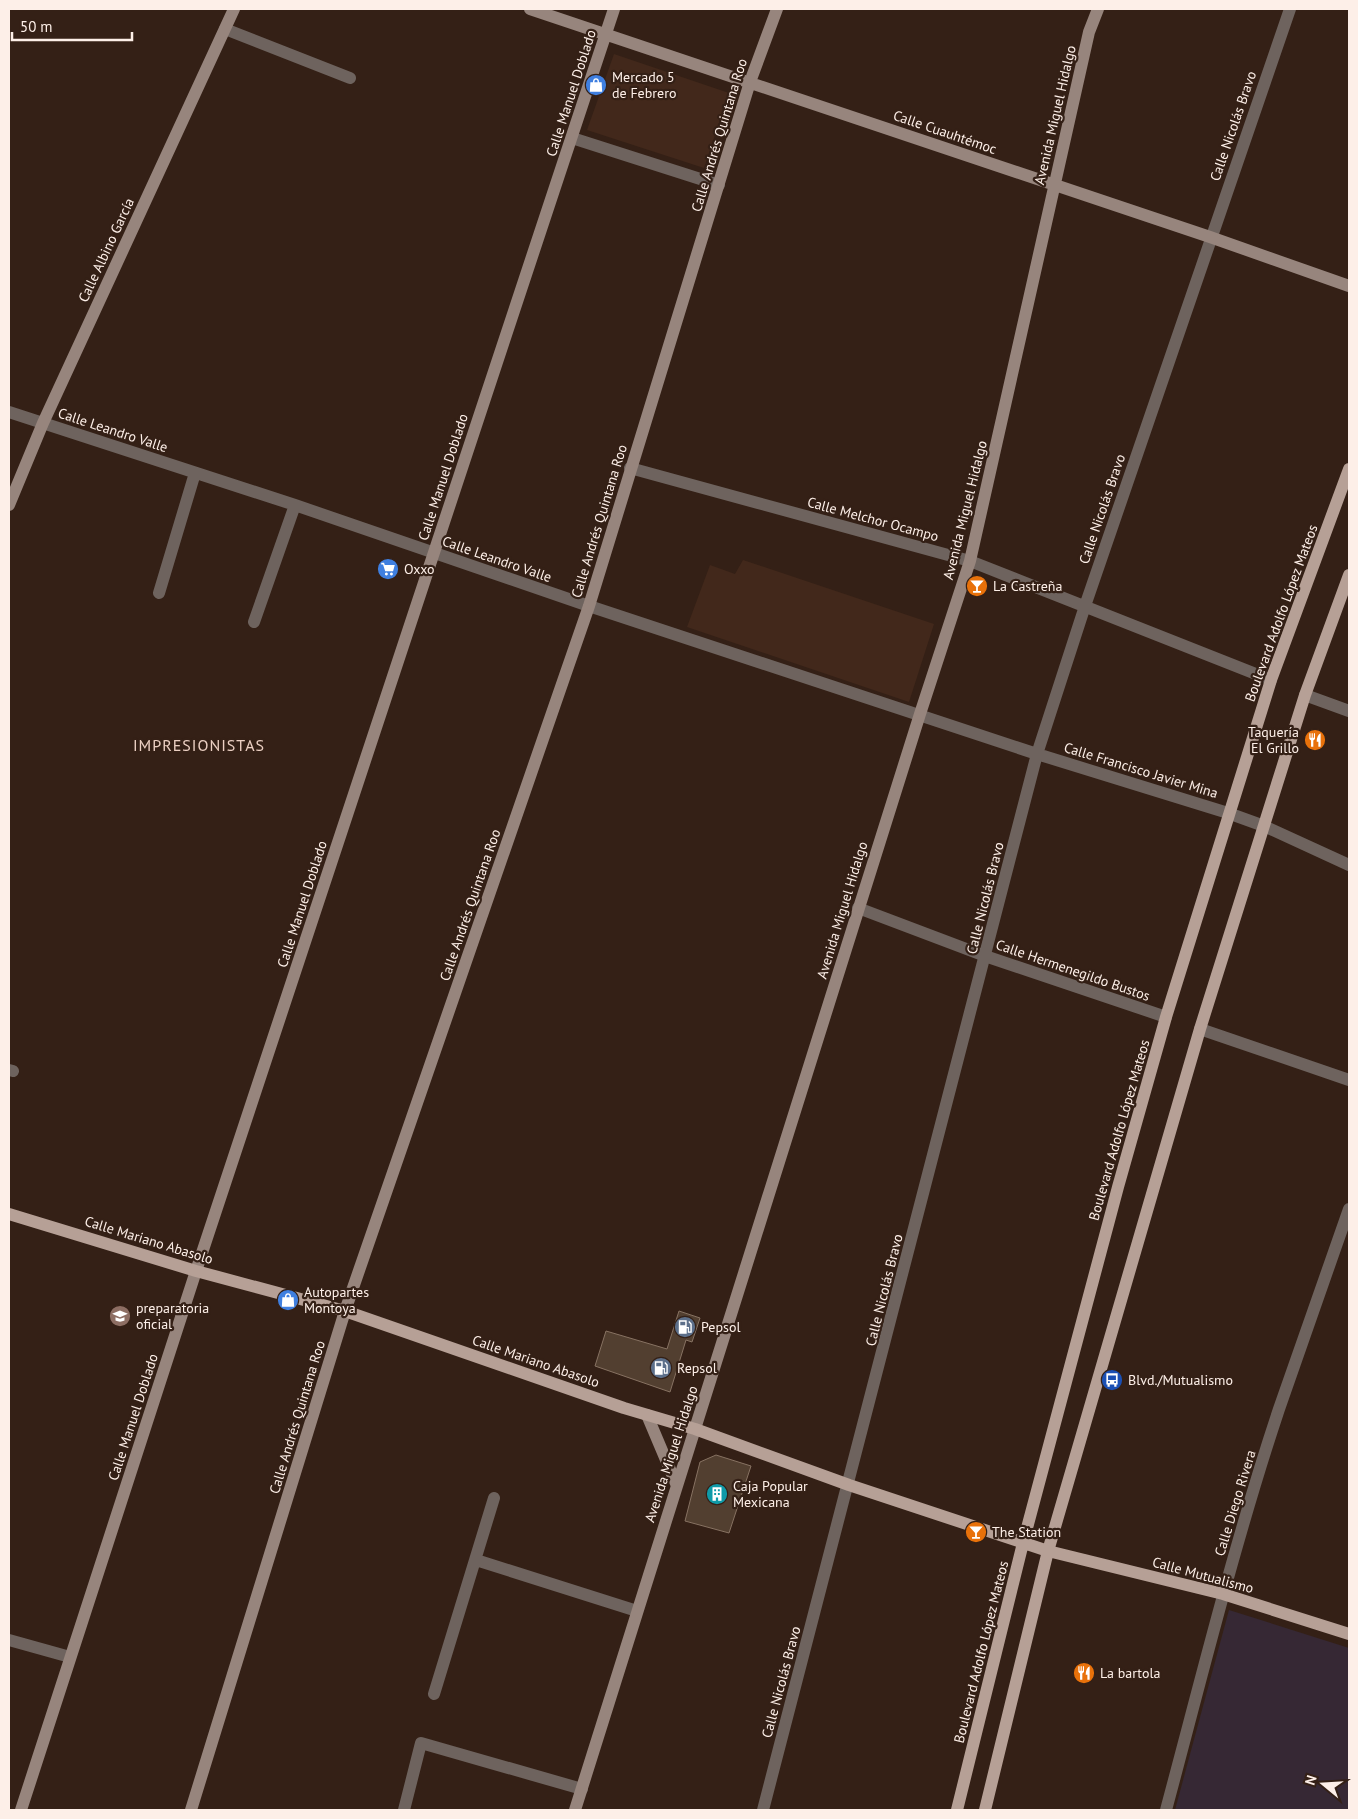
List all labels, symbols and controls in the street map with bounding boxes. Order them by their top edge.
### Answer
scale bar [12,10,132,42]
text: 50 m [20,17,53,36]
street label: Calle Manuel Doblado [542,27,600,159]
street label: Avenida Miguel Hidalgo [1030,43,1080,187]
street label: Calle Andrés Quintana Roo [687,56,751,214]
place label: Mercado 5 de Febrero [612,68,676,102]
street label: Calle Nicolás Bravo [1206,69,1260,183]
shop icon: Mercado 5 de Febrero [584,73,608,97]
street label: Calle Cuauhtémoc [891,106,999,158]
street label: Calle Albino García [74,195,138,305]
street label: Calle Leandro Valle [56,404,170,456]
street label: Calle Manuel Doblado [414,411,472,543]
street label: Avenida Miguel Hidalgo [939,439,991,581]
street label: Calle Andrés Quintana Roo [567,442,631,600]
street label: Calle Nicolás Bravo [1075,452,1129,566]
street label: Calle Melchor Ocampo [805,493,941,545]
street label: Boulevard Adolfo López Mateos [1241,522,1322,704]
street label: Calle Leandro Valle [440,532,554,586]
supermarket icon: Oxxo [376,557,400,581]
place label: Oxxo [404,560,435,578]
bar icon: La Castreña [965,574,989,598]
place label: La Castreña [993,577,1063,595]
place label: Taquería El Grillo [1248,723,1299,757]
restaurant icon: Taquería El Grillo [1303,728,1327,752]
district label: IMPRESIONISTAS [133,735,265,755]
street label: Calle Francisco Javier Mina [1062,738,1220,802]
street label: Calle Andrés Quintana Roo [436,827,504,983]
street label: Calle Manuel Doblado [273,838,331,970]
street label: Avenida Miguel Hidalgo [813,839,871,981]
street label: Calle Nicolás Bravo [962,840,1008,956]
street label: Calle Hermenegildo Bustos [994,935,1153,1005]
street label: Boulevard Adolfo López Mateos [1085,1037,1153,1222]
street label: Calle Mariano Abasolo [83,1212,215,1268]
street label: Calle Nicolás Bravo [861,1232,907,1348]
place label: Autopartes Montoya [304,1283,369,1317]
shop icon: Autopartes Montoya [276,1288,300,1312]
place label: preparatoria oficial [136,1299,209,1333]
school or university icon: preparatoria oficial [108,1304,132,1328]
fuel station icon: Pepsol [673,1315,697,1339]
place label: Pepsol [701,1318,741,1336]
street label: Calle Mariano Abasolo [470,1331,602,1391]
street label: Calle Andrés Quintana Roo [265,1338,329,1496]
street label: Calle Manuel Doblado [104,1351,162,1483]
fuel station icon: Repsol [649,1356,673,1380]
place label: Repsol [677,1359,717,1377]
bus stop icon: Blvd./Mutualismo [1100,1368,1124,1392]
place label: Blvd./Mutualismo [1128,1371,1233,1389]
street label: Avenida Miguel Hidalgo [640,1383,702,1525]
street label: Calle Diego Rivera [1210,1448,1260,1558]
place label: Caja Popular Mexicana [733,1477,808,1511]
building icon: Caja Popular Mexicana [705,1482,729,1506]
bar icon: The Station [964,1520,988,1544]
place label: The Station [992,1523,1061,1541]
street label: Calle Mutualismo [1150,1553,1256,1597]
street label: Boulevard Adolfo López Mateos [950,1559,1012,1745]
street label: Calle Nicolás Bravo [757,1624,805,1740]
restaurant icon: La bartola [1072,1661,1096,1685]
place label: La bartola [1100,1664,1161,1682]
north arrow [1298,1759,1348,1809]
text: N [1301,1773,1321,1787]

